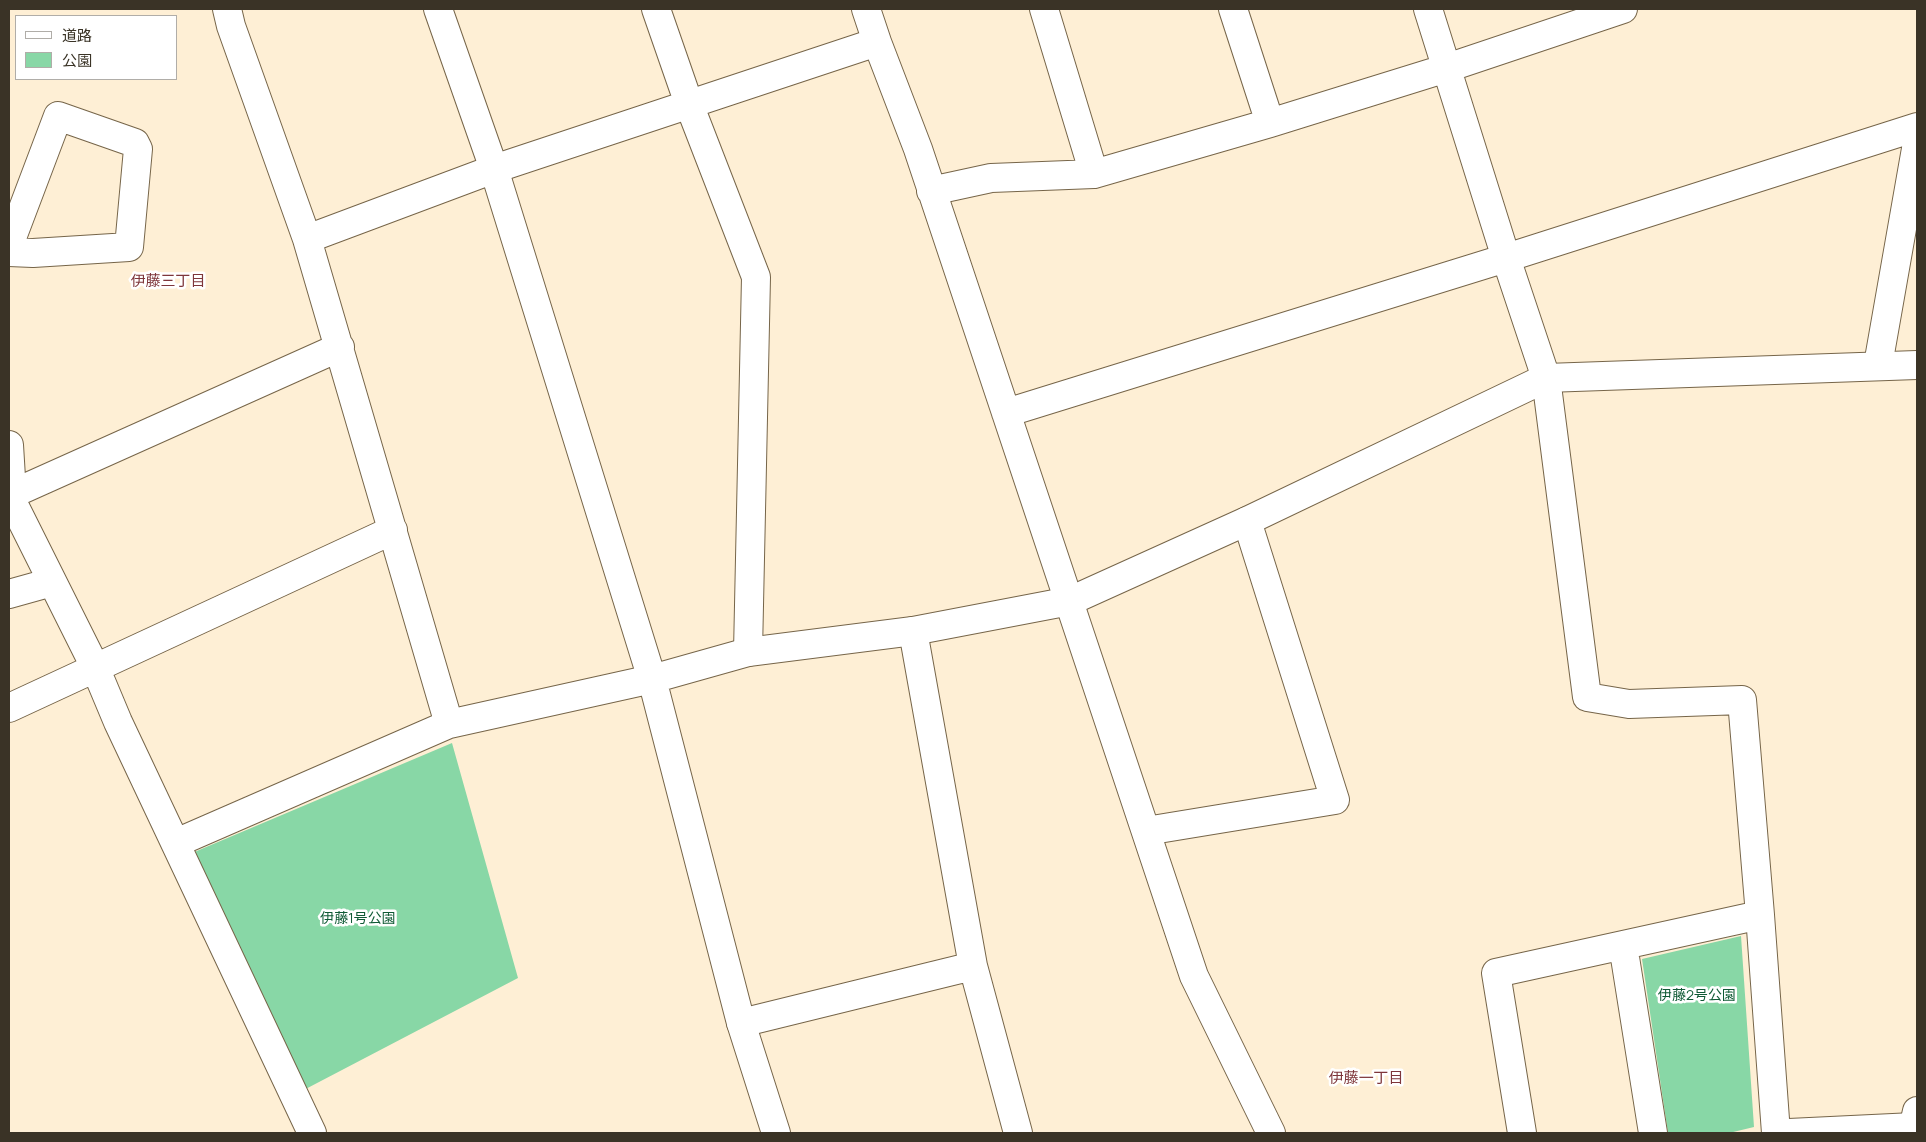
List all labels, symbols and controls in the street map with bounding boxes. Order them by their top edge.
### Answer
legend [15,15,178,80]
text: 道路 [62,25,92,46]
text: 公園 [62,50,92,71]
district label: 伊藤三丁目 [131,273,205,291]
park label: 伊藤1号公園 [320,911,396,927]
park label: 伊藤2号公園 [1658,988,1736,1004]
district label: 伊藤一丁目 [1329,1070,1403,1088]

